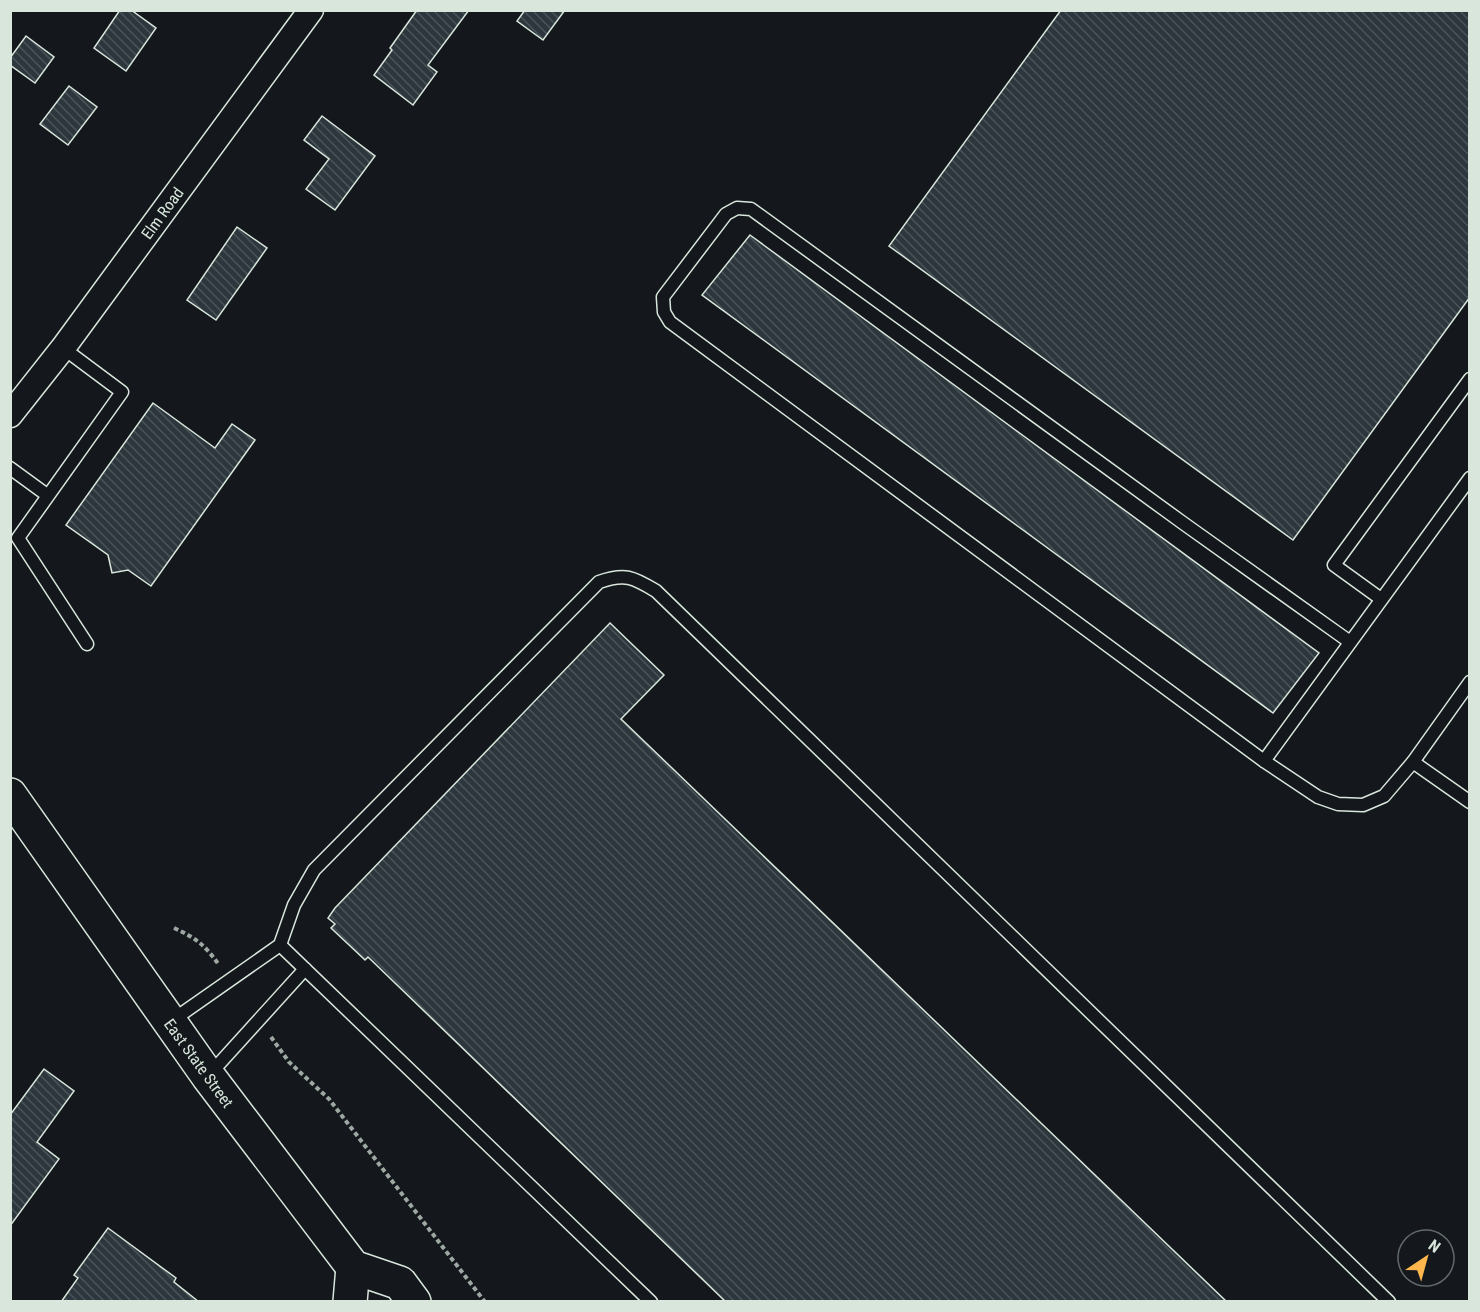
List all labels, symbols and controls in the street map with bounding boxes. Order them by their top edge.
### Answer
street label: Elm Road [137,184,188,243]
street label: East State Street [160,1015,237,1112]
north arrow [1396,1228,1456,1288]
text: N [1425,1236,1444,1257]

